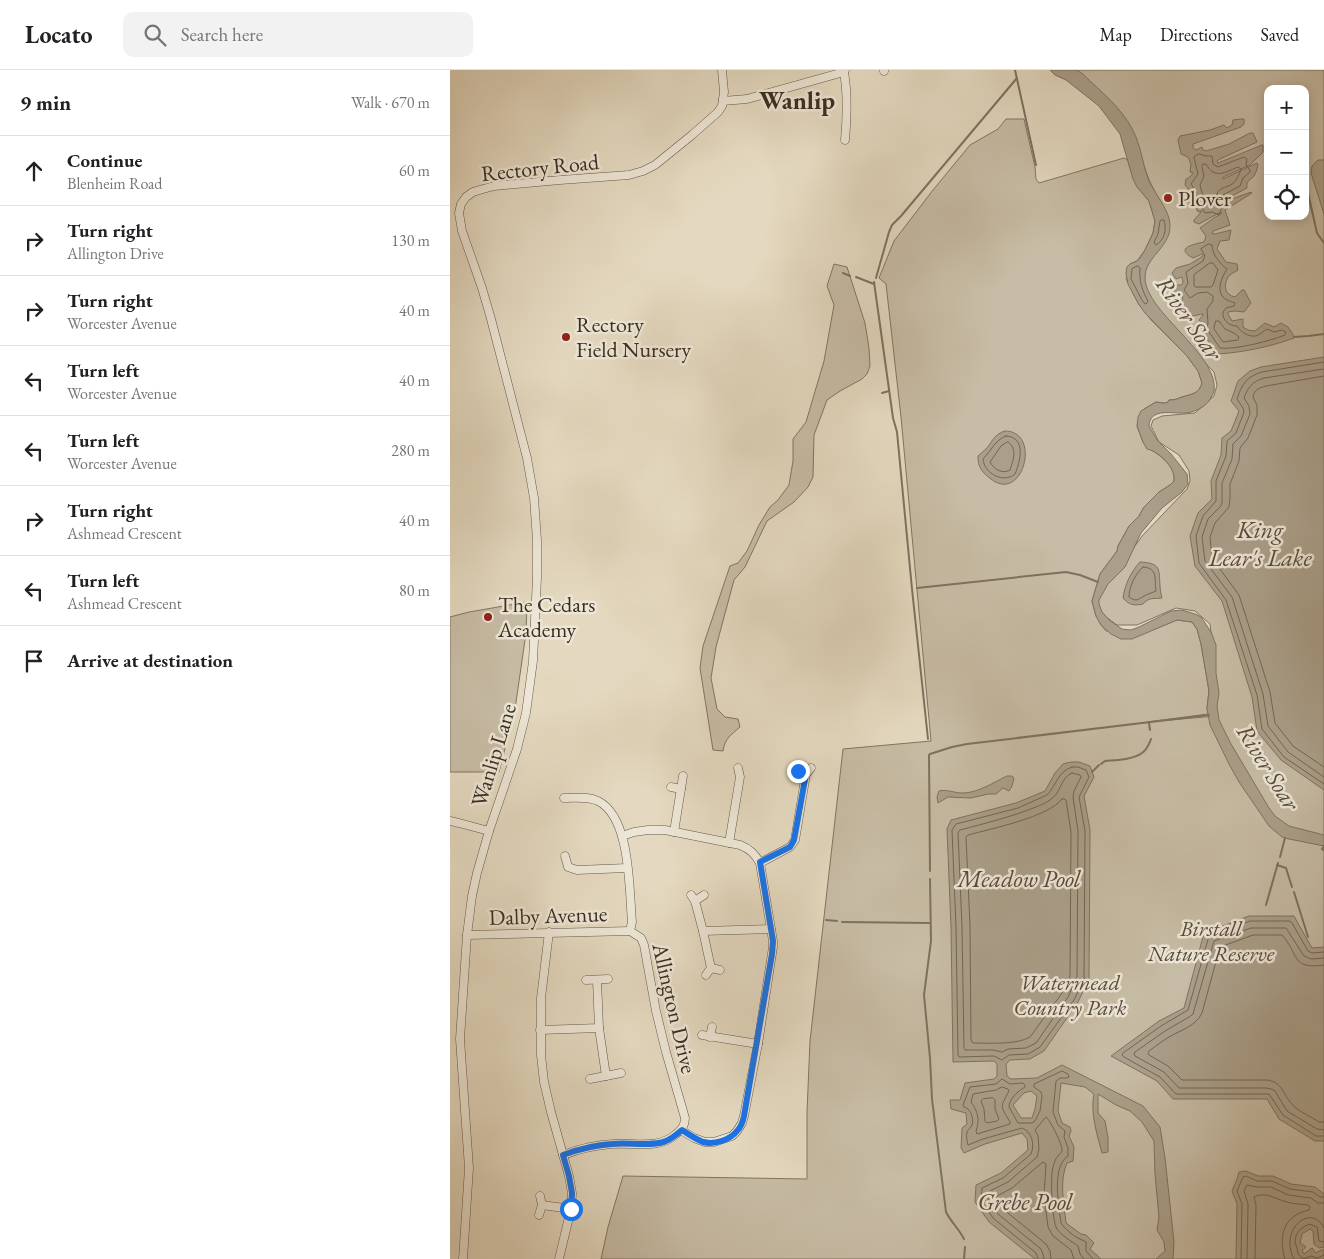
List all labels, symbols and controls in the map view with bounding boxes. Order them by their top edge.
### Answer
search box [123,12,473,57]
text: Locato [25,19,93,50]
icon: search [141,21,169,49]
text: Search here [181,22,263,47]
text: Map [1100,23,1132,46]
text: Directions [1160,23,1232,46]
text: Saved [1260,23,1299,46]
district label: Wanlip [759,84,835,116]
map controls [1264,85,1309,220]
button: + [1264,85,1309,130]
text: 9 min [20,89,71,116]
text: Walk · 670 m [351,92,430,113]
button: − [1264,130,1309,175]
street label: Rectory Road [480,147,601,188]
text: Continue [67,148,142,173]
icon: ahead [20,157,48,185]
text: 60 m [399,160,430,181]
text: Blenheim Road [67,173,162,194]
button: locate [1264,175,1309,220]
place label: Plover [1178,184,1232,213]
marker: Plover [1162,192,1174,204]
text: Turn right [67,218,153,243]
icon: right [20,227,48,255]
text: 130 m [391,230,430,251]
text: Allington Drive [67,243,164,264]
water label: River Soar [1149,269,1231,368]
text: Turn right [67,288,153,313]
icon: right [20,297,48,325]
text: 40 m [399,300,430,321]
place label: Rectory Field Nursery [576,310,691,364]
text: Worcester Avenue [67,313,177,334]
marker: Rectory Field Nursery [560,331,572,343]
text: Turn left [67,358,139,383]
icon: left [20,367,48,395]
text: 40 m [399,370,430,391]
text: Worcester Avenue [67,383,177,404]
text: Turn left [67,428,139,453]
icon: left [20,437,48,465]
text: 280 m [391,440,430,461]
text: Worcester Avenue [67,453,177,474]
text: Turn right [67,498,153,523]
icon: right [20,507,48,535]
text: 40 m [399,510,430,531]
water label: King Lear's Lake [1207,514,1312,573]
text: Ashmead Crescent [67,523,182,544]
text: Turn left [67,568,139,593]
icon: left [20,577,48,605]
text: 80 m [399,580,430,601]
place label: The Cedars Academy [497,590,595,644]
text: Ashmead Crescent [67,593,182,614]
marker: The Cedars Academy [482,611,494,623]
icon: arrive [20,647,48,675]
text: Arrive at destination [67,648,233,673]
street label: Wanlip Lane [464,700,523,810]
water label: River Soar [1230,718,1308,817]
route end [787,760,810,783]
water label: Meadow Pool [955,863,1082,894]
street label: Dalby Avenue [488,899,608,932]
park label: Birstall Nature Reserve [1147,914,1275,968]
street label: Allington Drive [645,939,704,1077]
park label: Watermead Country Park [1014,968,1126,1022]
water label: Grebe Pool [977,1186,1074,1217]
route start [560,1198,583,1221]

